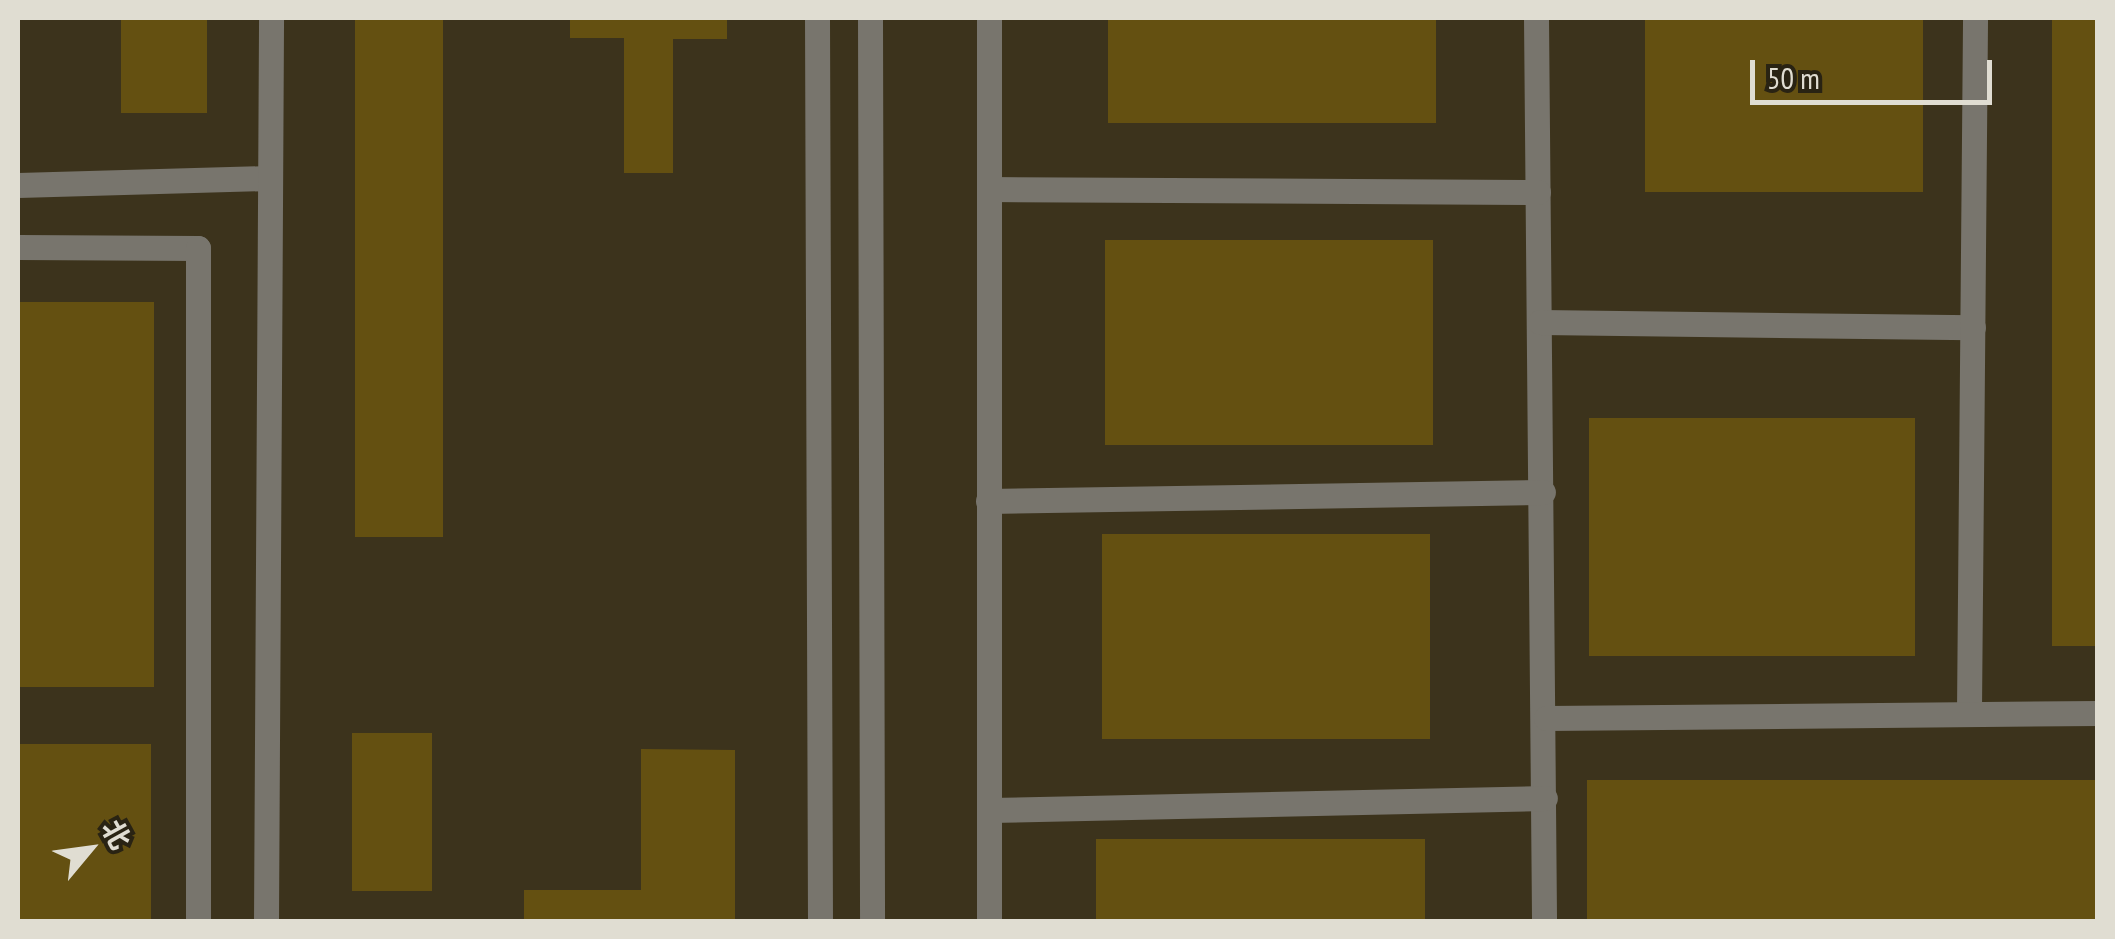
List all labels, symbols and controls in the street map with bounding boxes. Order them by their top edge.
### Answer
scale bar [1755,40,1998,102]
text: 50 m [1767,58,1820,97]
north arrow [40,799,140,899]
text: 北 [94,813,140,855]

